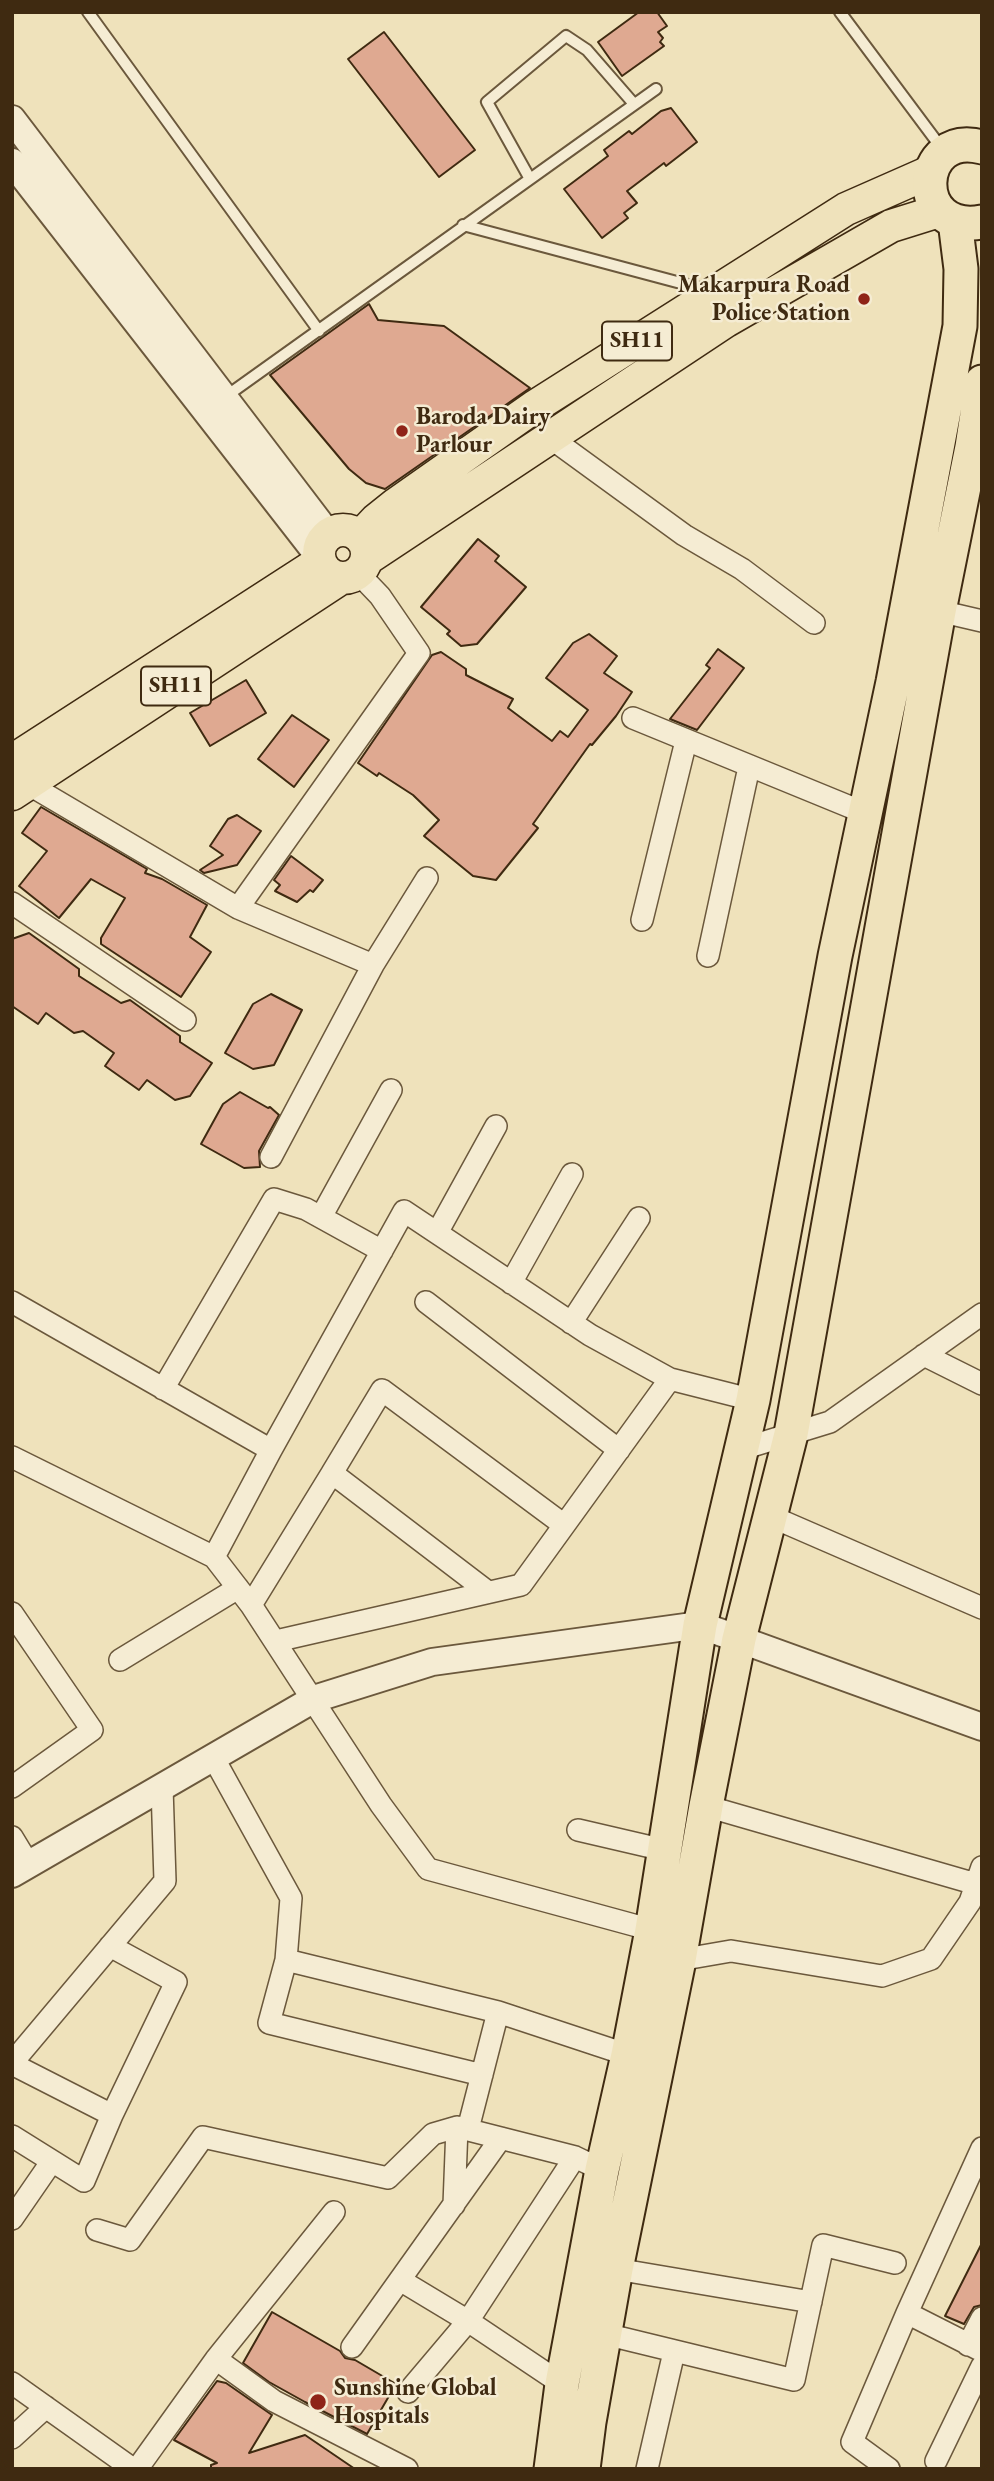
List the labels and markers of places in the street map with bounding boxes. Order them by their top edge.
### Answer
place label: Makarpura Road Police Station [678,271,850,327]
marker: Makarpura Road Police Station [856,291,872,307]
place label: Baroda Dairy Parlour [416,403,550,459]
marker: Baroda Dairy Parlour [394,423,410,439]
place label: Sunshine Global Hospitals [334,2374,497,2430]
marker: Sunshine Global Hospitals [308,2392,328,2412]

